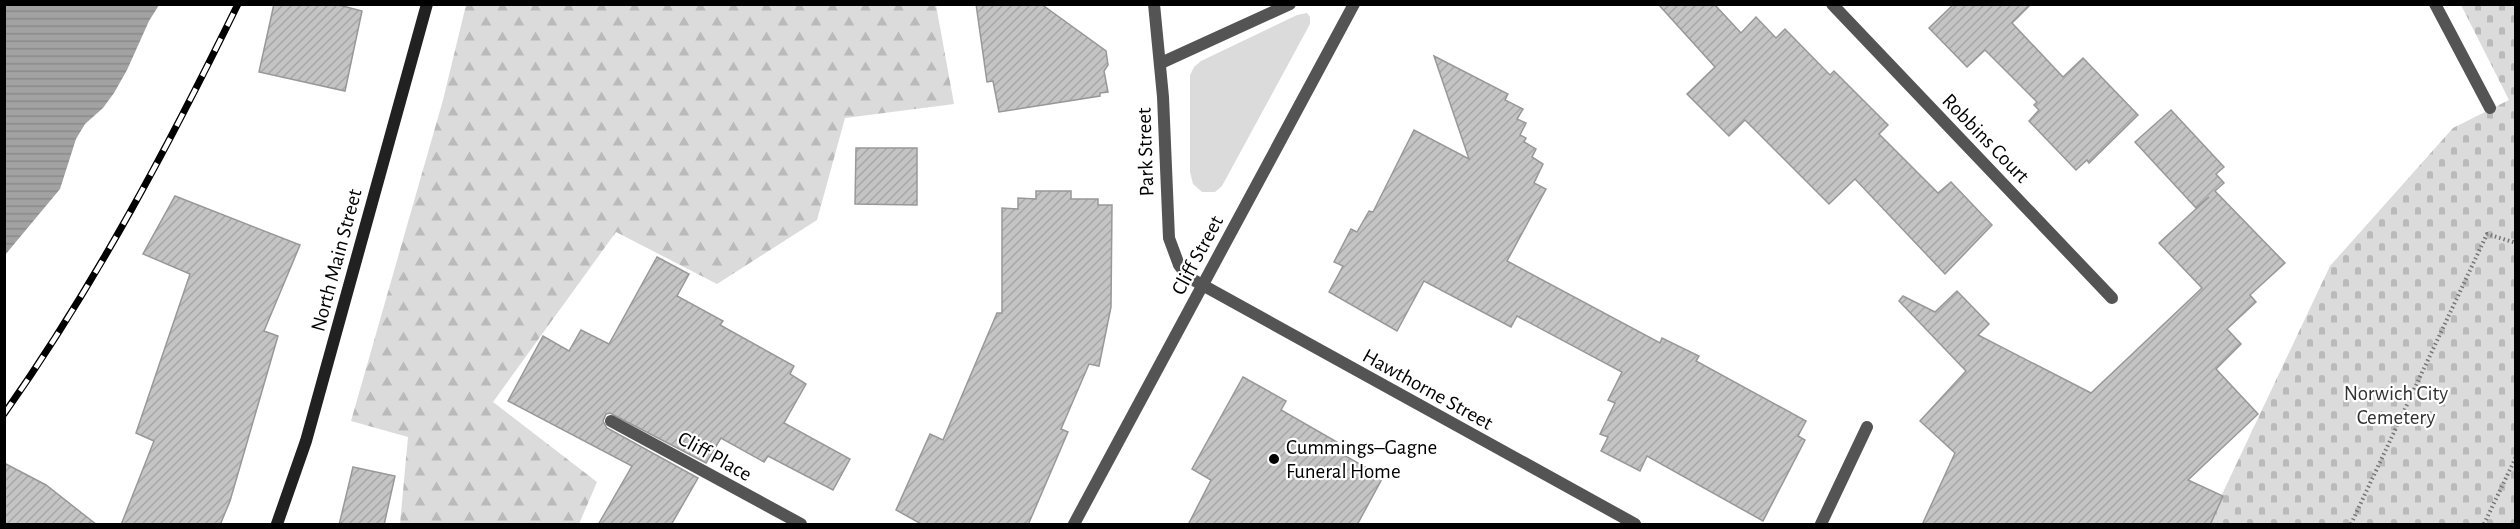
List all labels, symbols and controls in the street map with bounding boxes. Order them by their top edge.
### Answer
street label: Robbins Court [1938,90,2033,187]
street label: Park Street [1133,107,1158,197]
street label: North Main Street [307,186,366,334]
street label: Cliff Street [1168,212,1227,298]
street label: Hawthorne Street [1359,345,1497,434]
park label: Norwich City Cemetery [2344,383,2448,428]
street label: Cliff Place [674,428,755,485]
place label: Cummings–Gagne Funeral Home [1286,437,1437,482]
marker: Cummings–Gagne Funeral Home [1267,452,1281,466]

